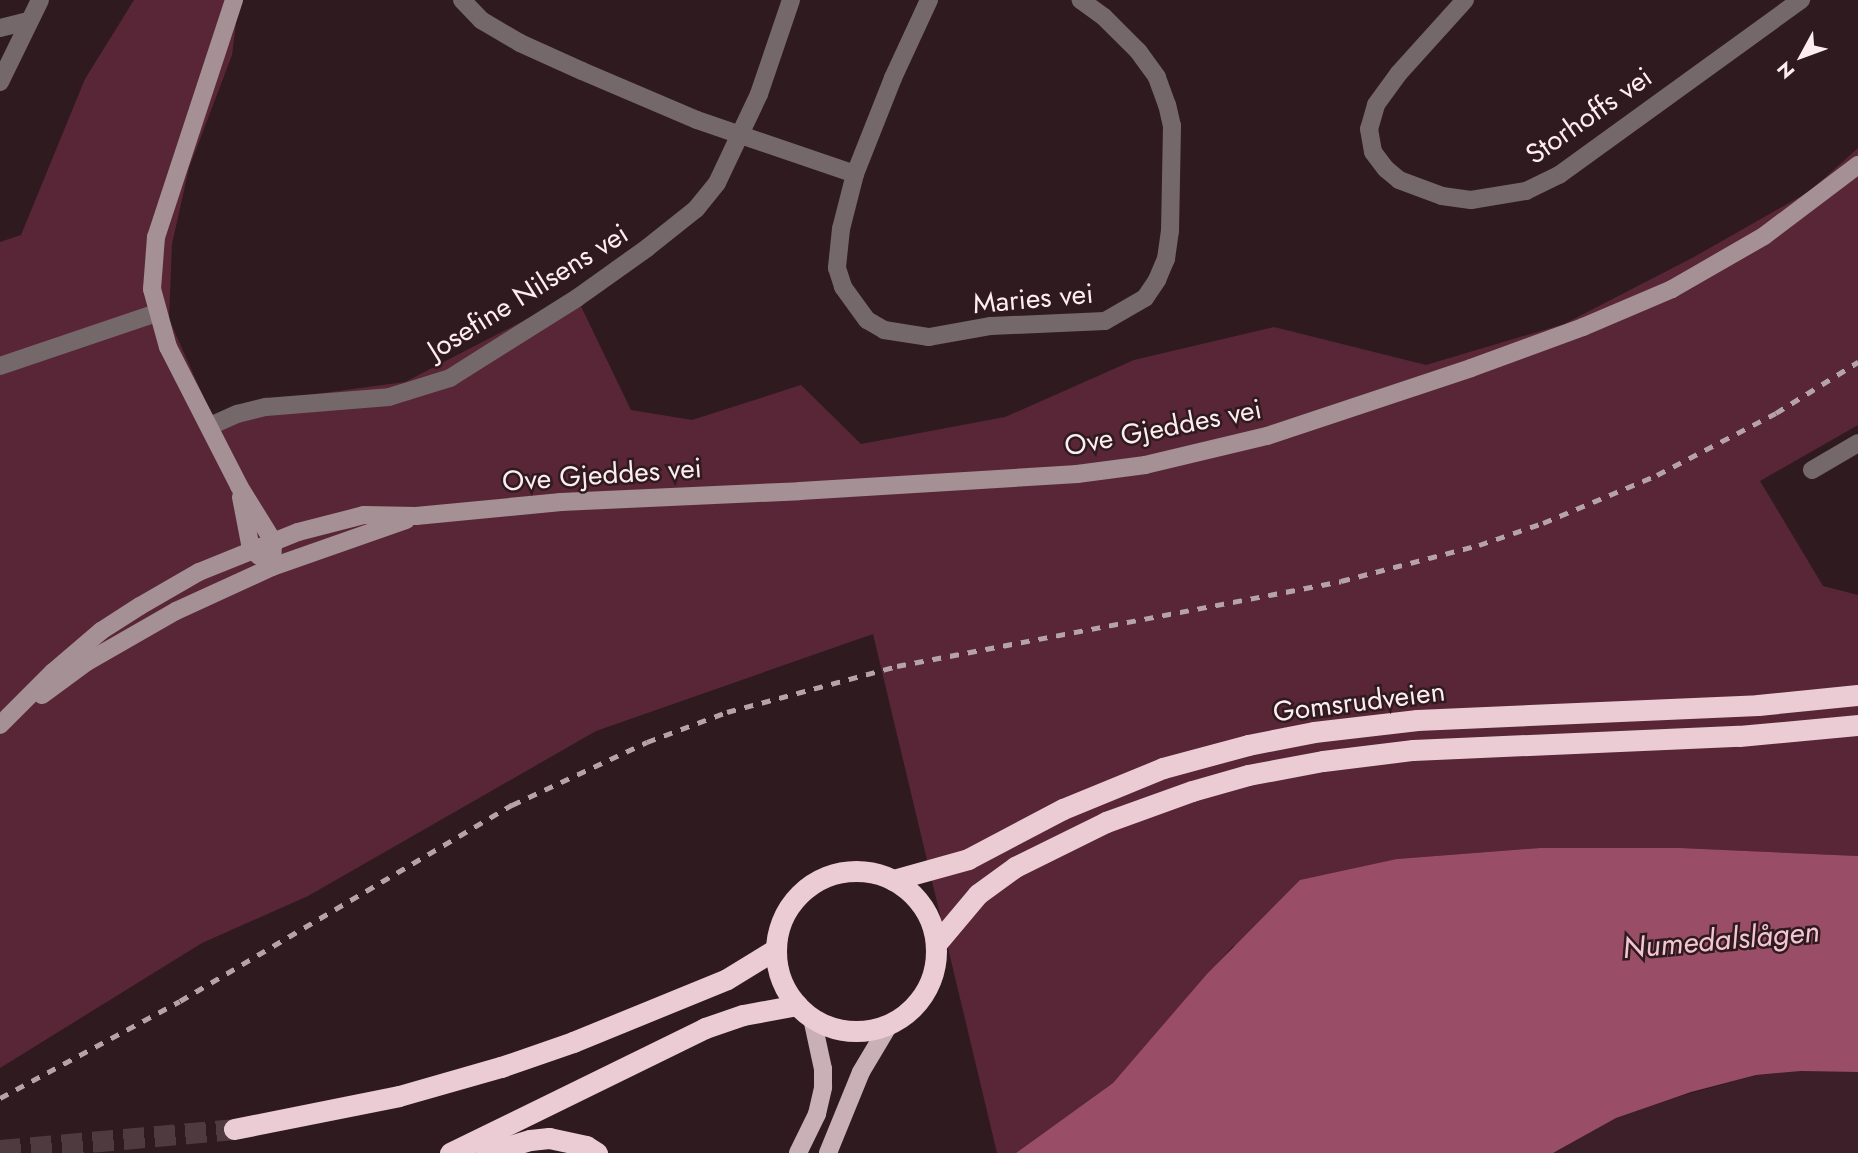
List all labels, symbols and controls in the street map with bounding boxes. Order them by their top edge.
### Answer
north arrow [1767,21,1837,91]
text: N [1771,56,1801,85]
street label: Storhoffs vei [1519,60,1659,172]
street label: Josefine Nilsens vei [422,217,634,367]
street label: Maries vei [971,277,1095,321]
street label: Ove Gjeddes vei [1062,392,1264,464]
street label: Ove Gjeddes vei [501,451,703,499]
street label: Gomsrudveien [1271,675,1447,729]
water label: Numedalslågen [1621,913,1821,967]

